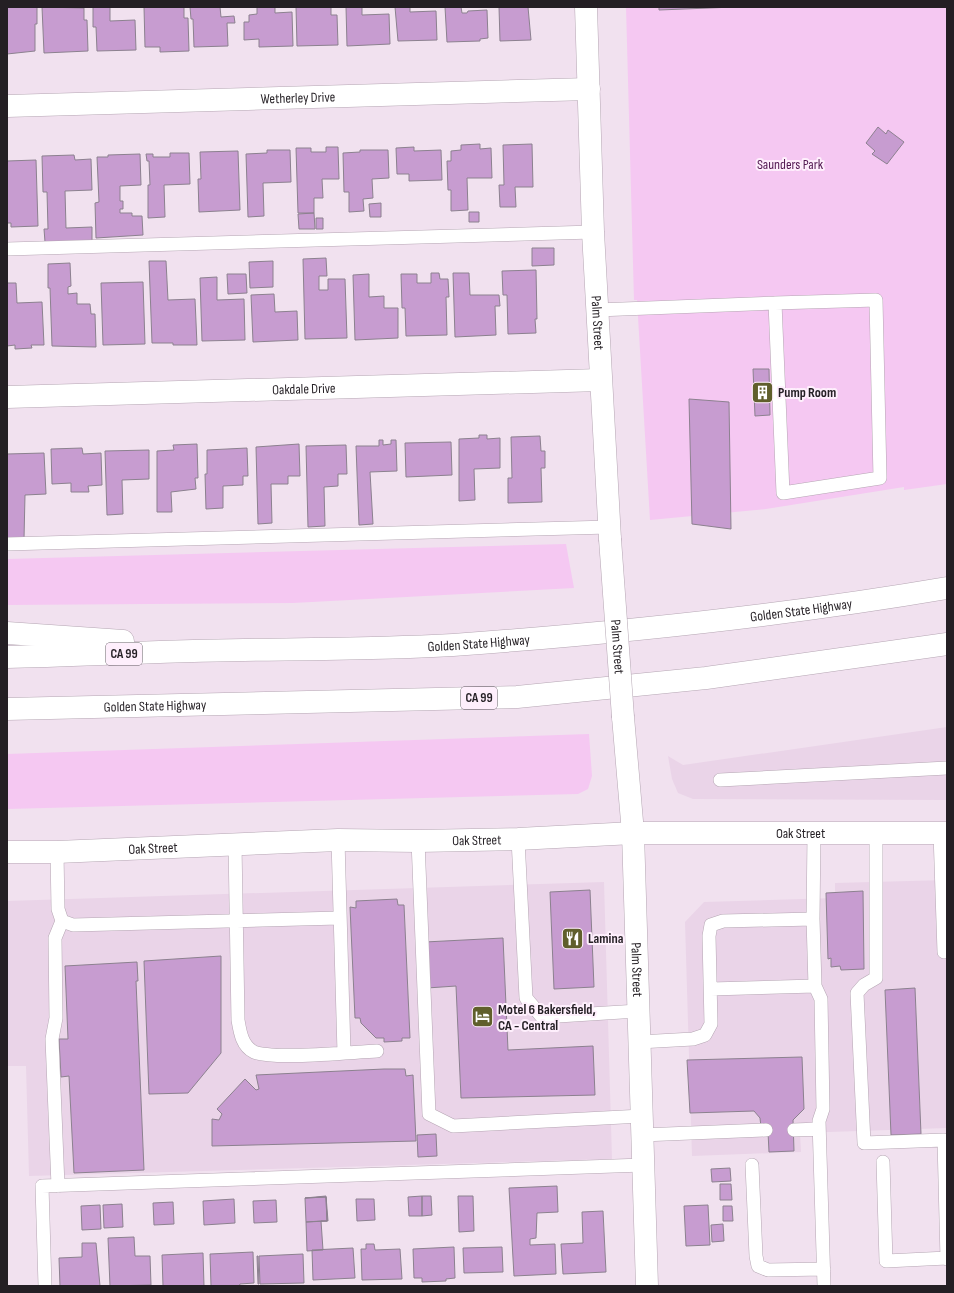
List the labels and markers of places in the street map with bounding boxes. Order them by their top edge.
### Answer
building icon: Pump Room [749,379,775,405]
place label: Pump Room [778,384,836,401]
restaurant icon: Lamina [559,925,585,951]
place label: Lamina [588,930,624,947]
place label: Motel 6 Bakersfield, CA - Central [498,1001,596,1034]
hotel icon: Motel 6 Bakersfield, CA - Central [469,1004,495,1030]

